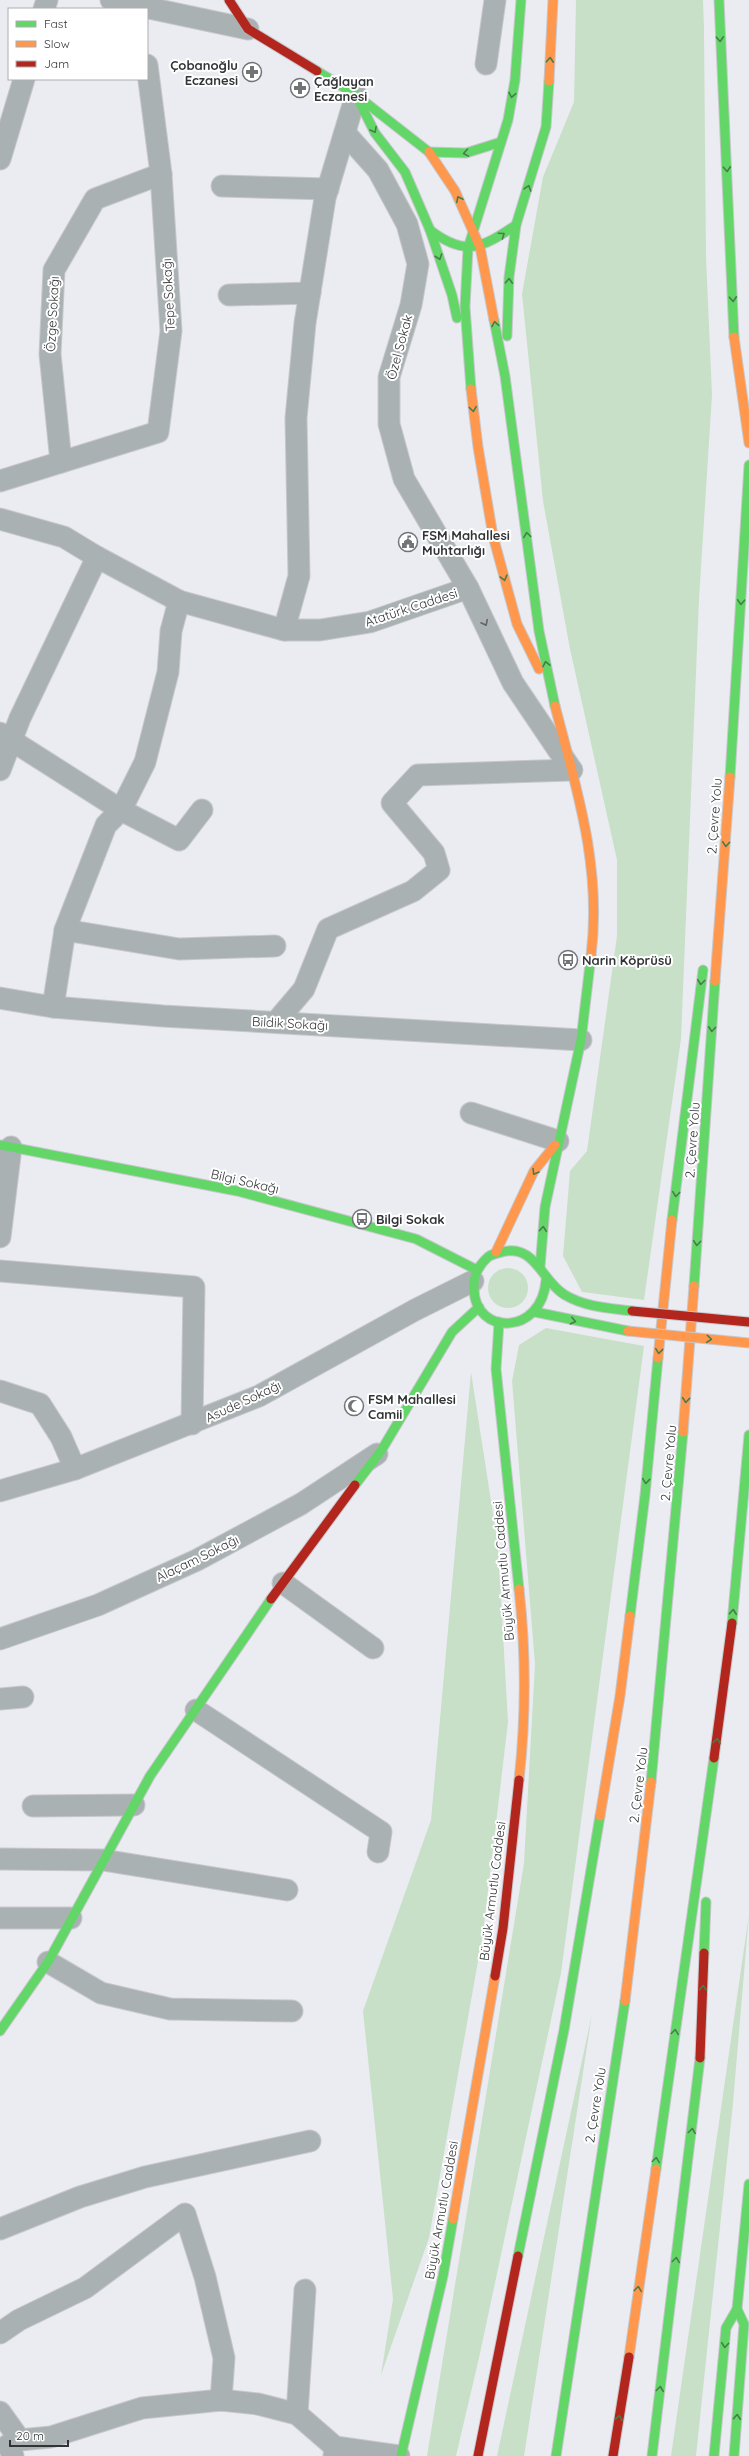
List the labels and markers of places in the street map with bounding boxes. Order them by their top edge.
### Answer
place label: Çobanoğlu Eczanesi [170,57,238,88]
pharmacy icon: Çobanoğlu Eczanesi [241,61,263,83]
place label: Çağlayan Eczanesi [314,73,374,104]
pharmacy icon: Çağlayan Eczanesi [289,77,311,99]
place label: FSM Mahallesi Muhtarlığı [422,527,510,558]
public building icon: FSM Mahallesi Muhtarlığı [397,531,419,553]
bus stop icon: Narin Köprüsü [557,949,579,971]
place label: Narin Köprüsü [582,952,672,968]
bus stop icon: Bilgi Sokak [351,1208,373,1230]
place label: Bilgi Sokak [376,1211,445,1227]
place label: FSM Mahallesi Camii [368,1391,456,1422]
mosque icon: FSM Mahallesi Camii [343,1395,365,1417]

